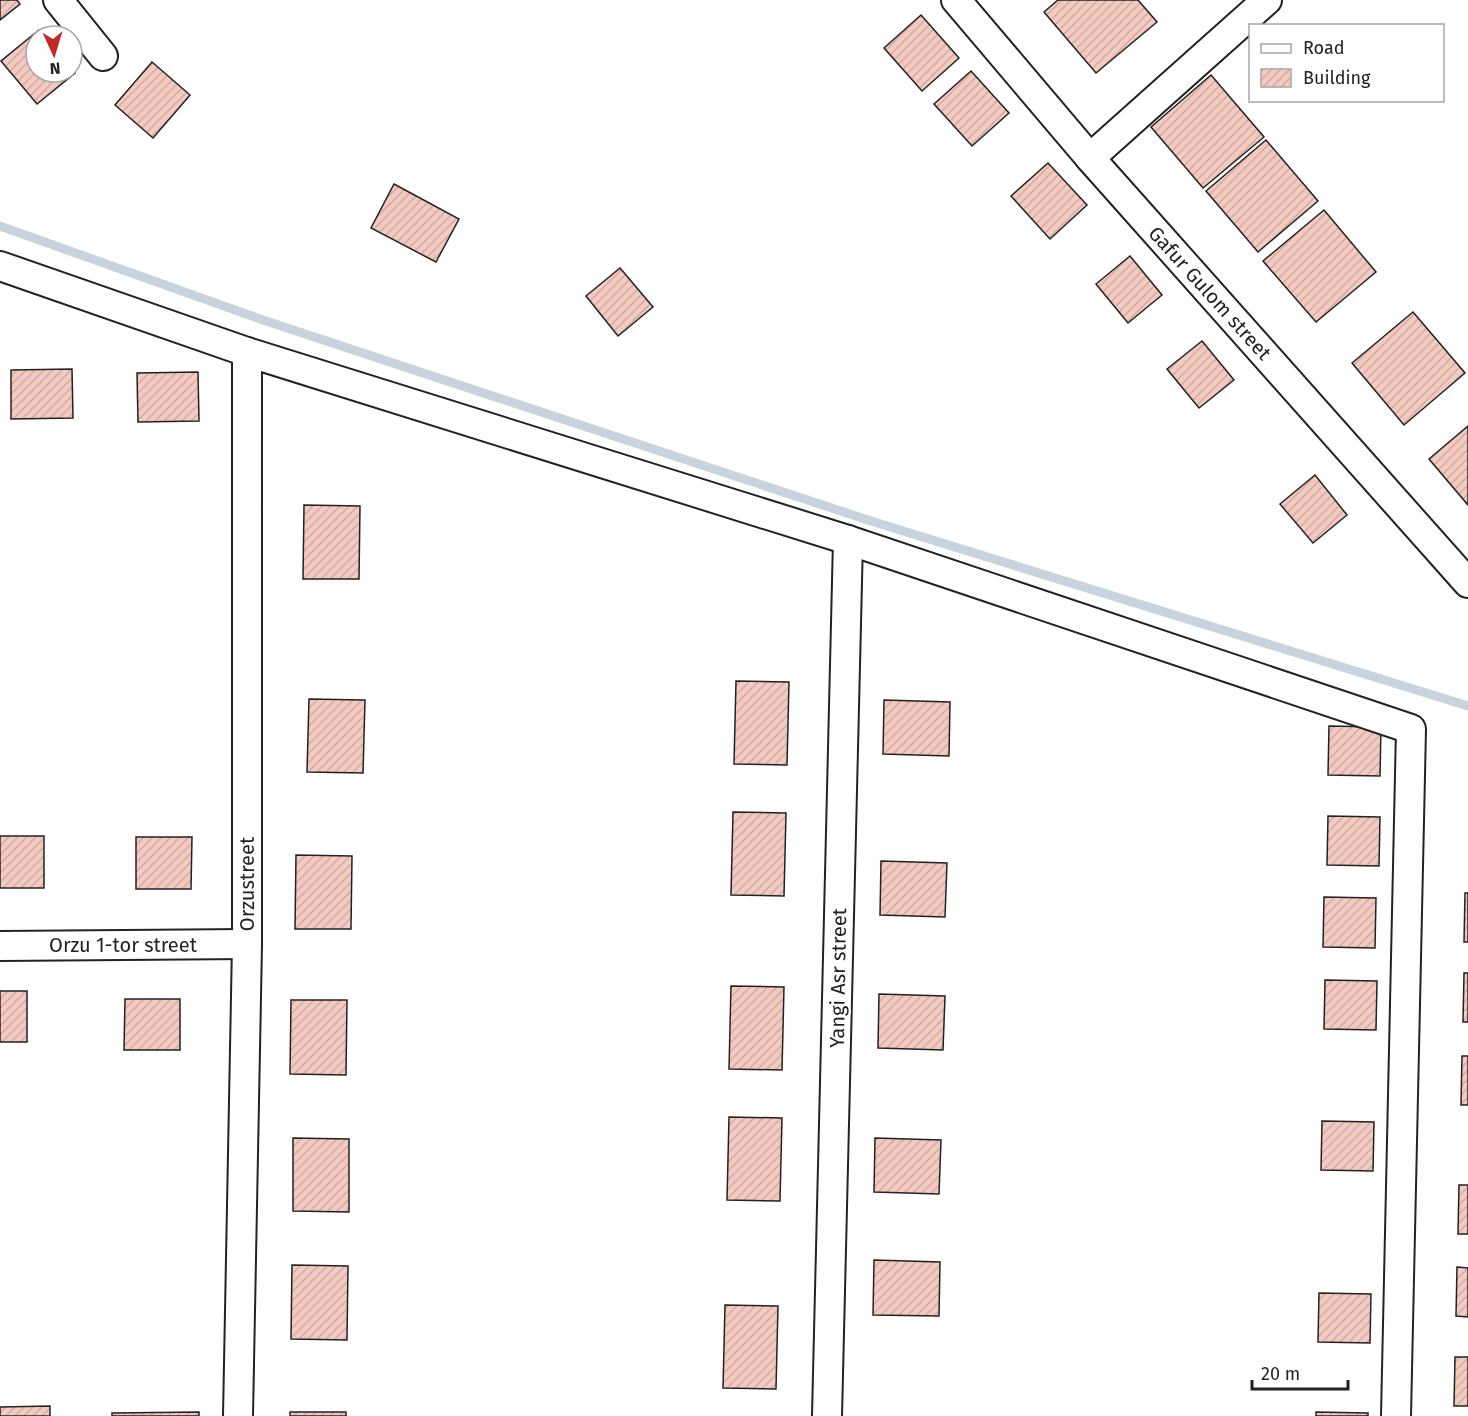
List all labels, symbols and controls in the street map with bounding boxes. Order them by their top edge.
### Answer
north arrow [24,24,84,84]
legend [1249,24,1444,102]
text: Road [1303,37,1345,59]
text: N [49,59,61,78]
text: Building [1303,67,1371,89]
street label: Gafur Gulom street [1144,221,1277,365]
street label: Orzustreet [235,836,259,931]
street label: Yangi Asr street [825,907,851,1048]
street label: Orzu 1-tor street [49,933,198,957]
scale bar [1252,1353,1348,1391]
text: 20 m [1261,1363,1300,1385]

